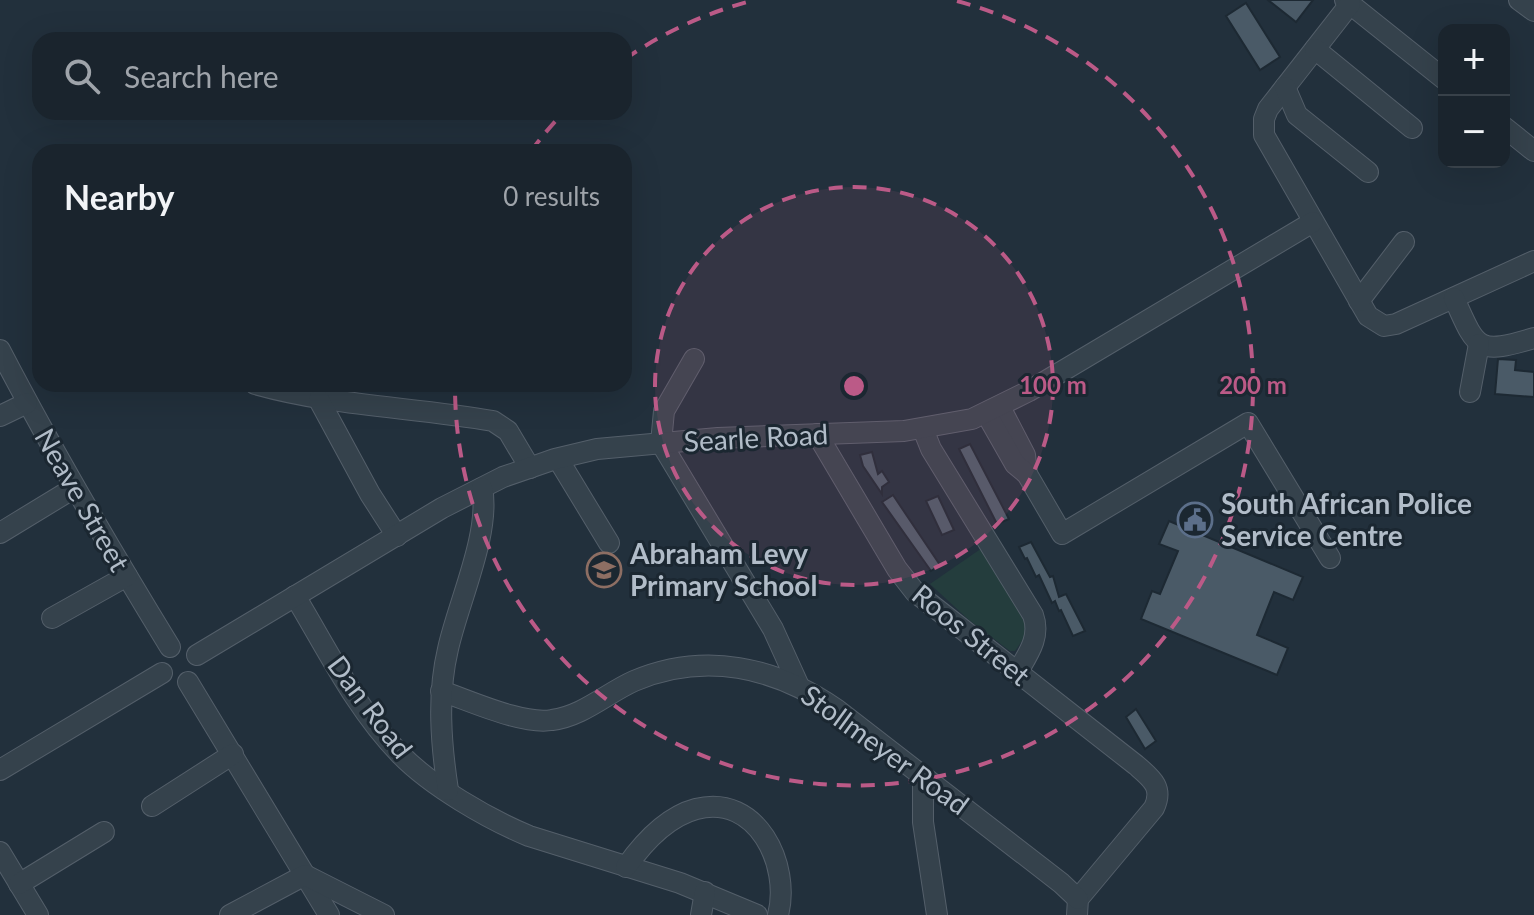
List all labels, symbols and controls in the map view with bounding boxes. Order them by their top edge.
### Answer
map controls [1438,24,1510,168]
button: + [1438,24,1510,96]
search box [32,32,632,120]
icon: search [60,54,104,98]
text: Search here [124,58,279,94]
button: − [1438,96,1510,168]
text: Nearby [64,176,175,217]
text: 0 results [503,180,600,212]
text: 100 m [1019,370,1087,399]
text: 200 m [1219,370,1287,399]
centre of rings [840,372,868,400]
street label: Searle Road [683,416,829,458]
street label: Neave Street [28,422,137,577]
place label: South African Police Service Centre [1221,486,1472,552]
public building icon: South African Police Service Centre [1176,501,1214,539]
place label: Abraham Levy Primary School [629,536,817,602]
school or university icon: Abraham Levy Primary School [585,551,623,589]
street label: Roos Street [906,577,1037,692]
street label: Dan Road [321,648,420,764]
street label: Stollmeyer Road [795,677,976,821]

